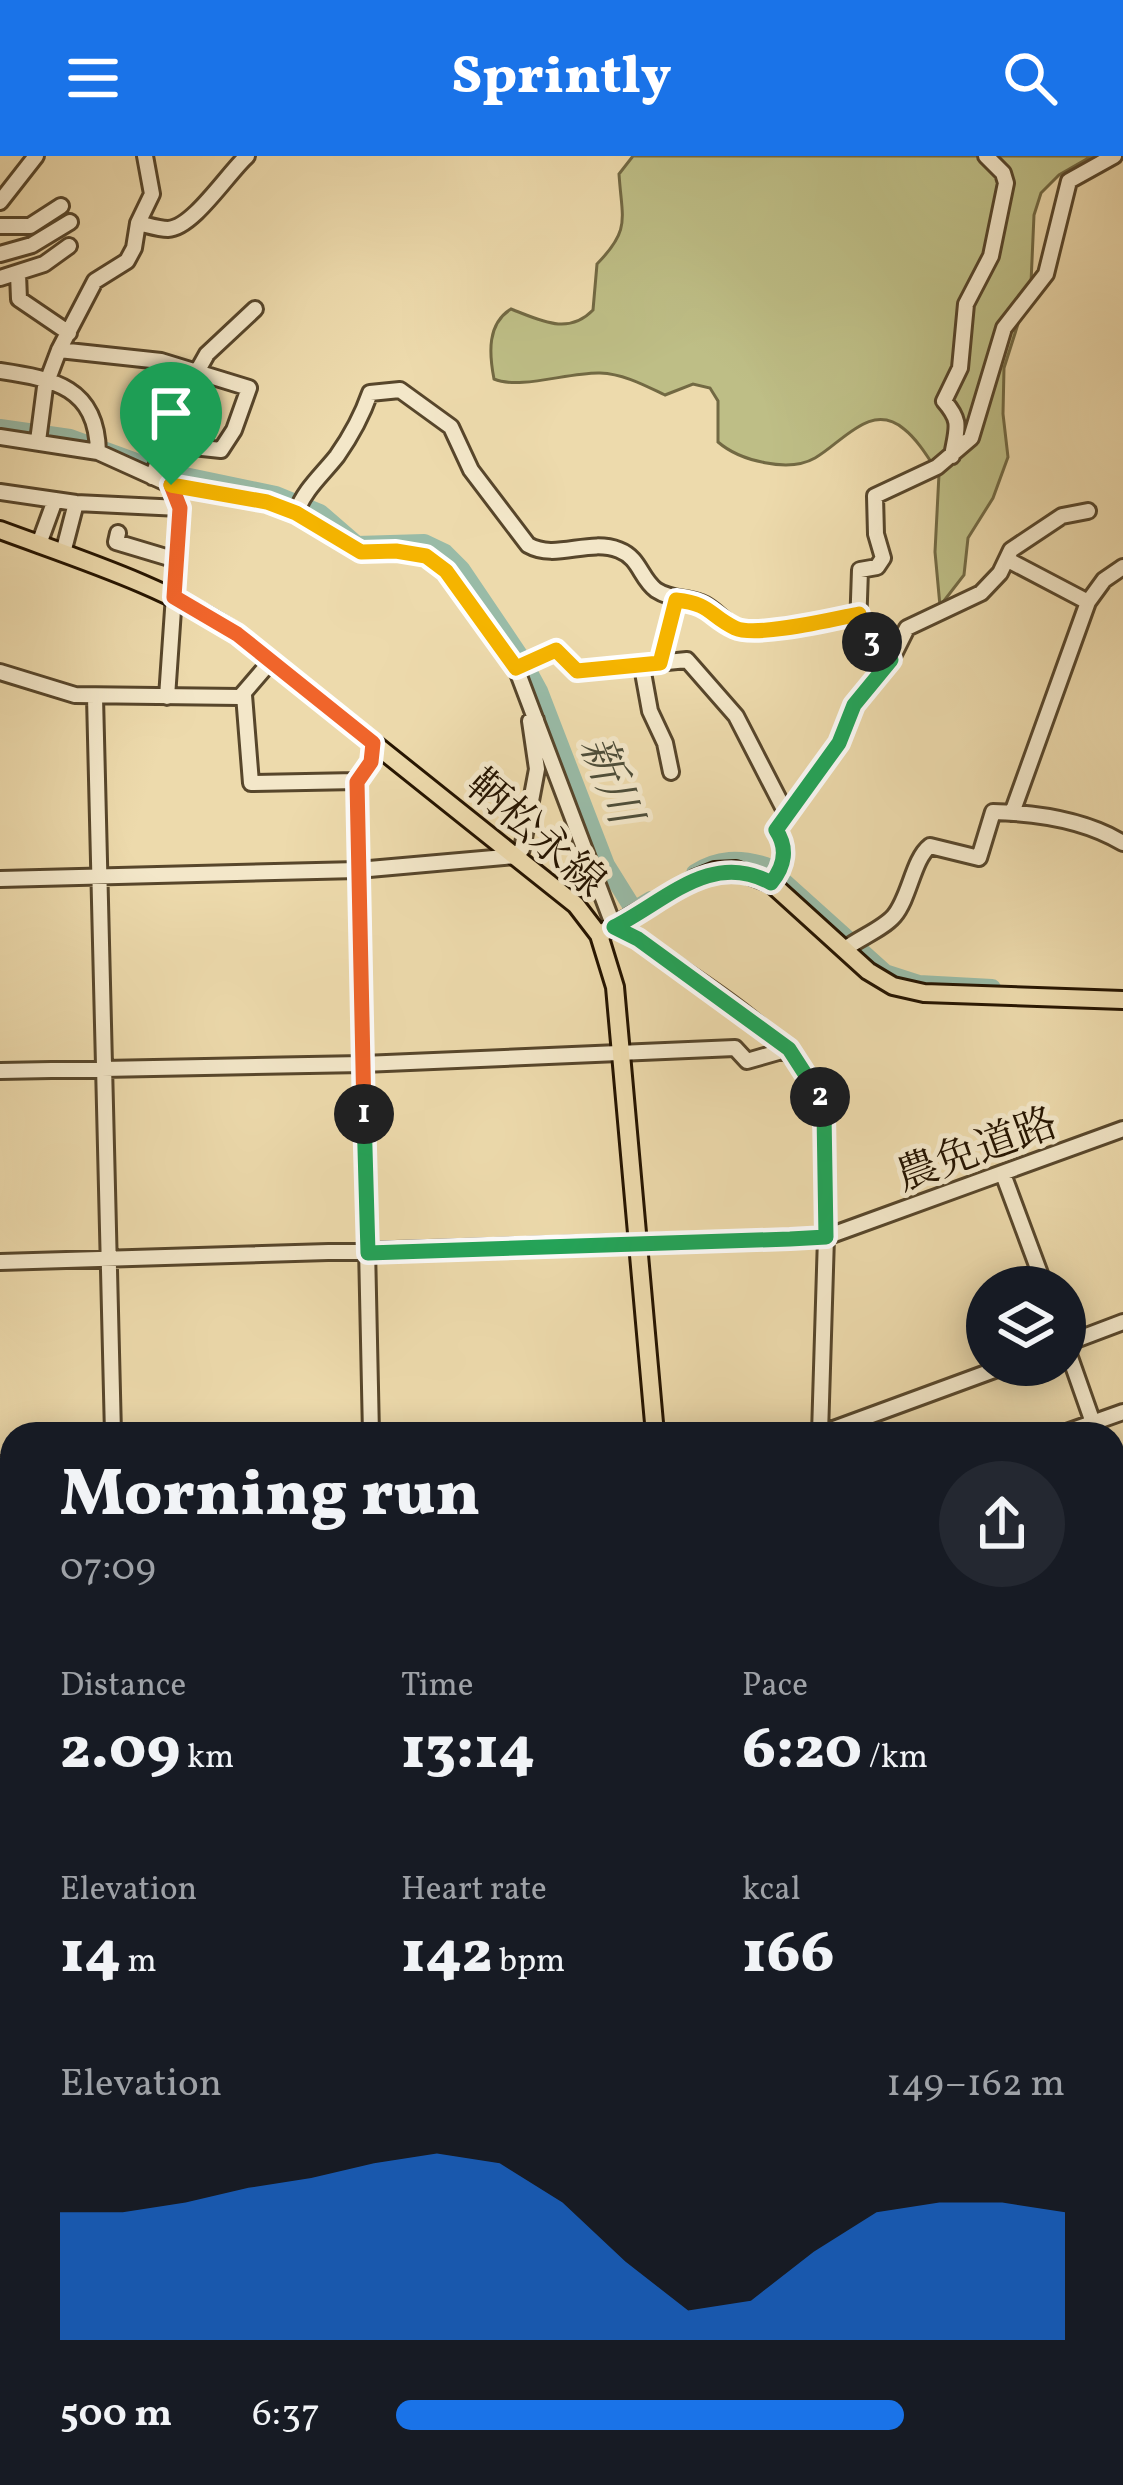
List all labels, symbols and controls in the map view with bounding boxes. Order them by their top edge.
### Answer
text: Sprintly [452,41,671,116]
icon: menu [60,45,126,111]
icon: search [997,45,1063,111]
pin [120,362,222,485]
icon: arrive [138,380,204,446]
pin: 3 [842,612,902,672]
text: 3 [864,619,880,665]
water label: 新川 [562,727,656,839]
street label: 鞆松永線 [451,758,617,913]
pin: 2 [790,1067,850,1127]
text: 2 [811,1074,829,1120]
pin: 1 [334,1084,394,1144]
text: 1 [357,1091,371,1137]
street label: 農免道路 [889,1096,1067,1209]
map controls [966,1266,1086,1386]
button: layers [966,1266,1086,1386]
text: Morning run [60,1451,481,1543]
button: share [939,1461,1065,1587]
text: 07:09 [60,1542,156,1596]
text: Distance [60,1664,186,1710]
text: Time [401,1664,473,1710]
text: Pace [742,1664,808,1710]
text: 2.09 [60,1710,180,1793]
text: 13:14 [401,1710,535,1793]
text: 6:20 [742,1710,862,1793]
text: km [180,1736,234,1782]
text: /km [862,1736,928,1782]
text: Elevation [60,1868,197,1914]
text: Heart rate [401,1868,547,1914]
text: kcal [742,1868,801,1914]
text: 14 [60,1914,121,1997]
text: 142 [401,1914,493,1997]
text: 166 [742,1914,834,1997]
text: m [121,1940,157,1986]
text: bpm [493,1940,565,1986]
text: Elevation [60,2058,222,2112]
text: 149–162 m [886,2058,1065,2112]
text: 500 m [60,2388,172,2442]
text: 6:37 [252,2388,320,2442]

